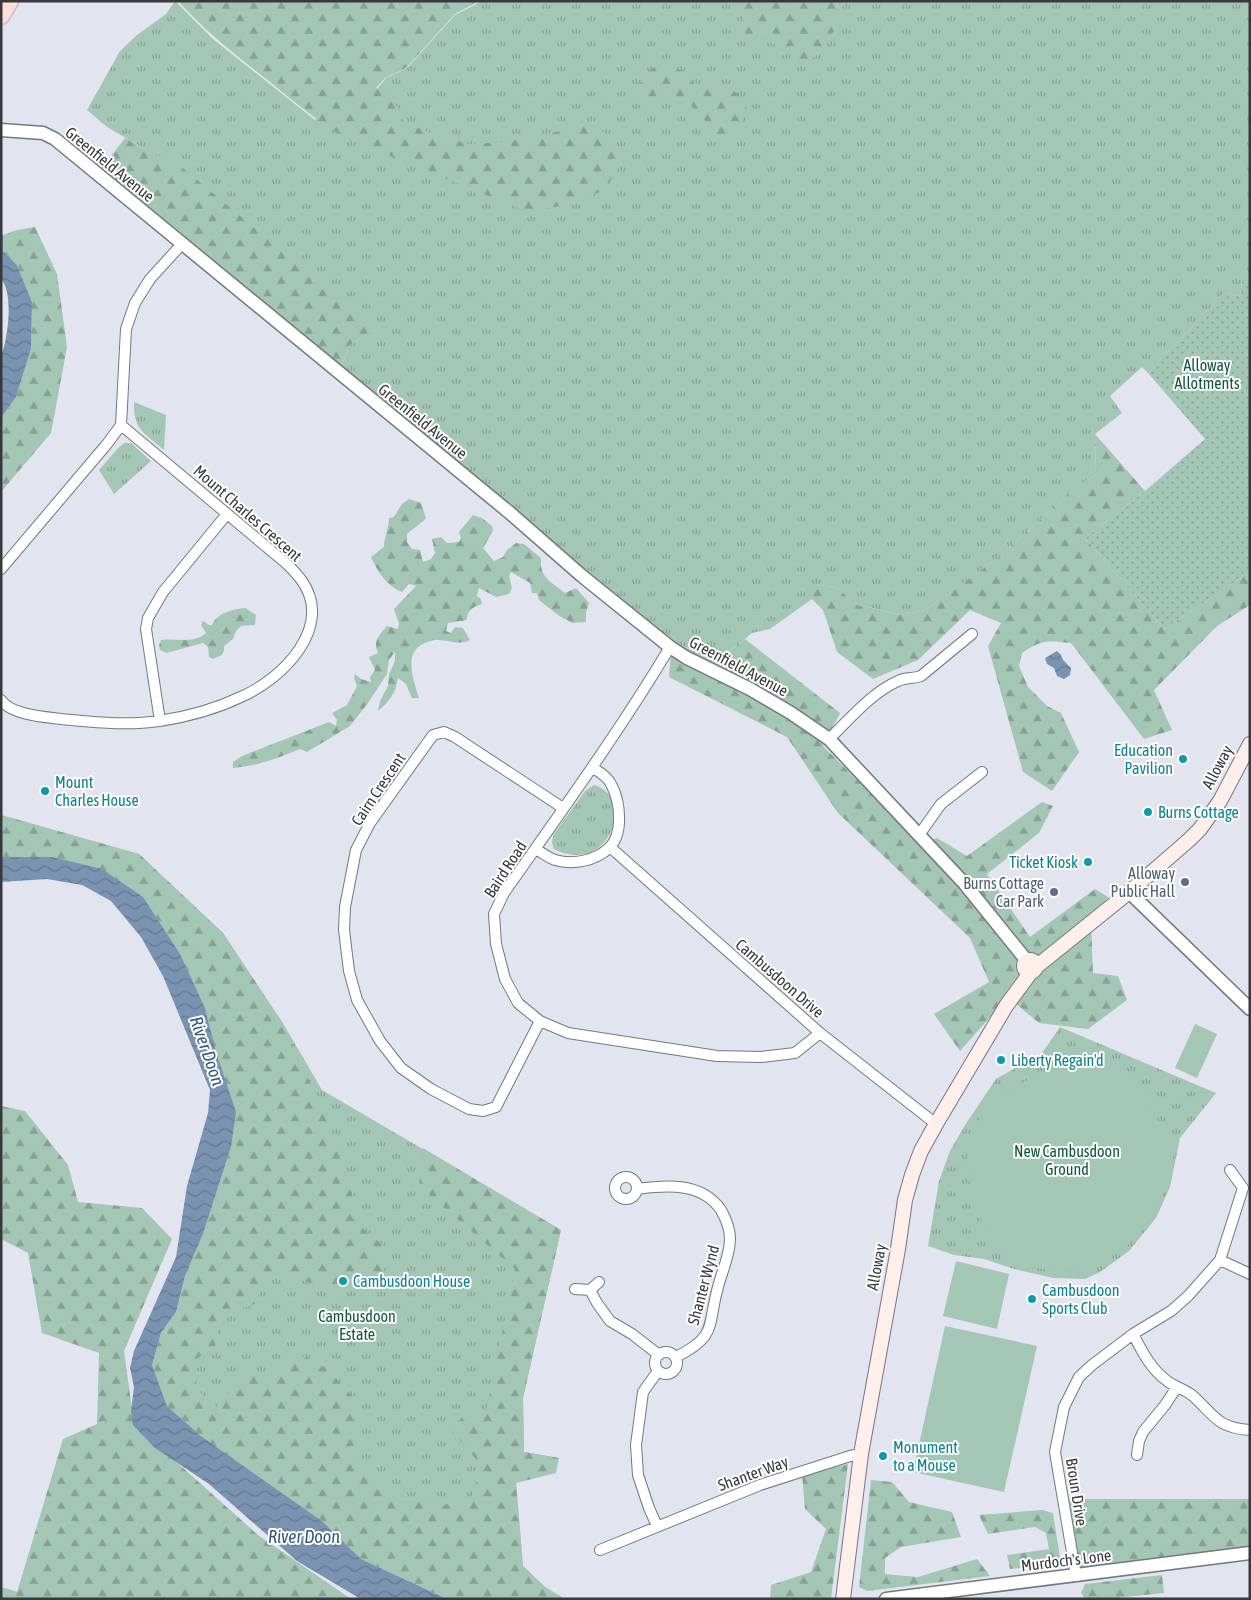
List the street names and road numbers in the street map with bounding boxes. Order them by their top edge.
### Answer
street label: Greenfield Avenue [62,123,158,205]
street label: Greenfield Avenue [375,380,471,462]
street label: Mount Charles Crescent [190,461,306,565]
street label: Greenfield Avenue [687,632,791,700]
street label: Alloway [1198,742,1237,792]
street label: Cairn Crescent [347,749,409,829]
street label: Baird Road [480,837,530,901]
street label: Cambusdoon Drive [732,935,828,1021]
street label: Alloway [863,1242,890,1292]
street label: Shanter Wynd [684,1243,723,1327]
street label: Shanter Way [715,1452,791,1495]
street label: Broun Drive [1063,1457,1091,1527]
street label: Murdoch's Lone [1020,1546,1112,1574]

